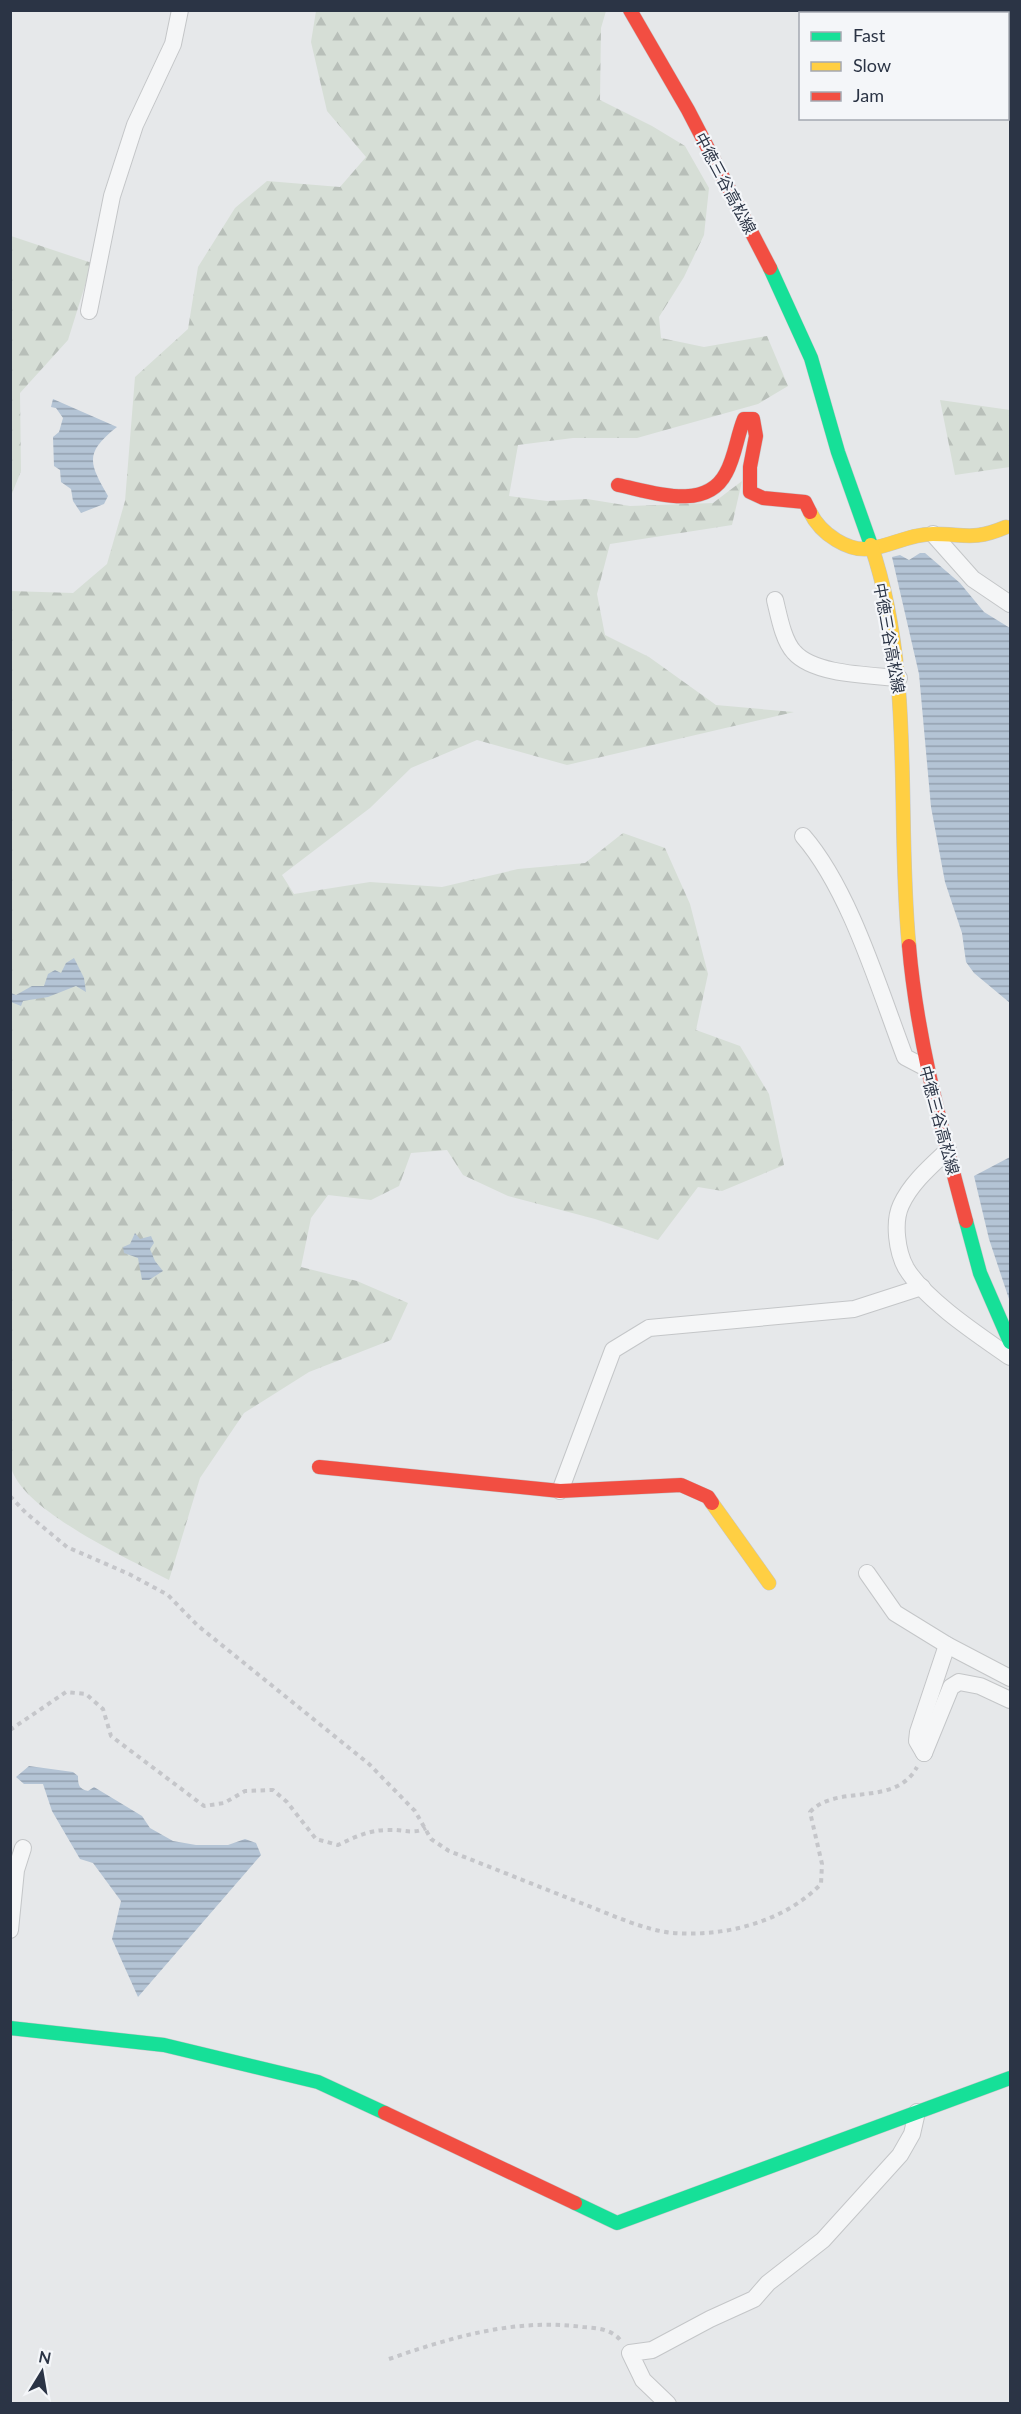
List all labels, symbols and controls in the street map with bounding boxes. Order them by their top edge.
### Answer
legend [799,12,1009,120]
text: Fast [853,24,886,46]
text: Slow [853,54,891,76]
text: Jam [853,84,884,106]
street label: 中徳三谷高松線 [691,129,761,237]
street label: 中徳三谷高松線 [871,581,909,695]
street label: 中徳三谷高松線 [916,1063,964,1177]
north arrow [12,2342,72,2402]
text: N [37,2346,53,2367]

